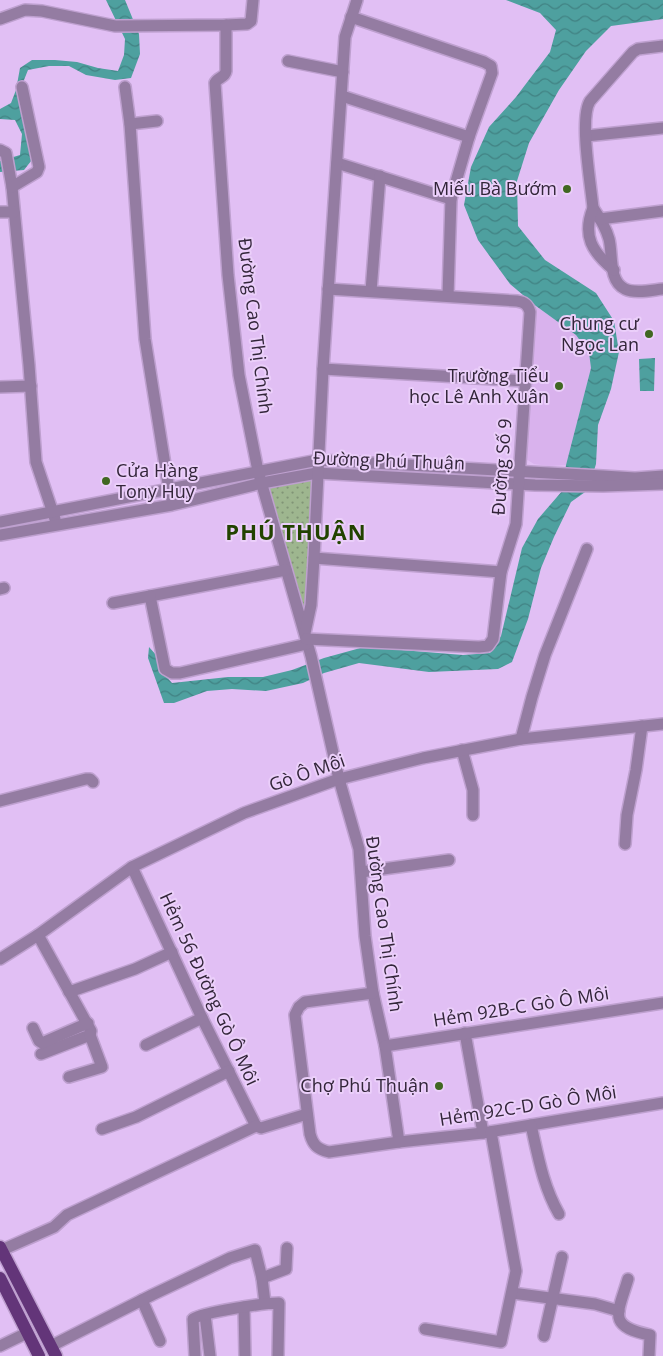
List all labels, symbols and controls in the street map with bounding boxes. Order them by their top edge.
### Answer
place label: Miếu Bà Bướm [433,176,557,200]
marker: Miếu Bà Bướm [561,183,573,195]
street label: Đường Cao Thị Chính [233,236,279,415]
place label: Chung cư Ngọc Lan [560,311,640,356]
marker: Chung cư Ngọc Lan [643,328,655,340]
place label: Trường Tiểu học Lê Anh Xuân [409,363,549,408]
marker: Trường Tiểu học Lê Anh Xuân [553,380,565,392]
street label: Đường Số 9 [486,418,516,516]
street label: Đường Phú Thuận [313,445,465,475]
place label: Cửa Hàng Tony Huy [116,458,198,503]
marker: Cửa Hàng Tony Huy [100,475,112,487]
district label: PHÚ THUẬN [225,516,367,546]
street label: Gò Ô Môi [265,748,348,796]
street label: Đường Cao Thị Chính [361,834,409,1013]
street label: Hẻm 56 Đường Gò Ô Môi [155,888,265,1089]
street label: Hẻm 92B-C Gò Ô Môi [431,980,610,1032]
place label: Chợ Phú Thuận [300,1073,429,1097]
street label: Hẻm 92C-D Gò Ô Môi [438,1079,618,1131]
marker: Chợ Phú Thuận [433,1080,445,1092]

